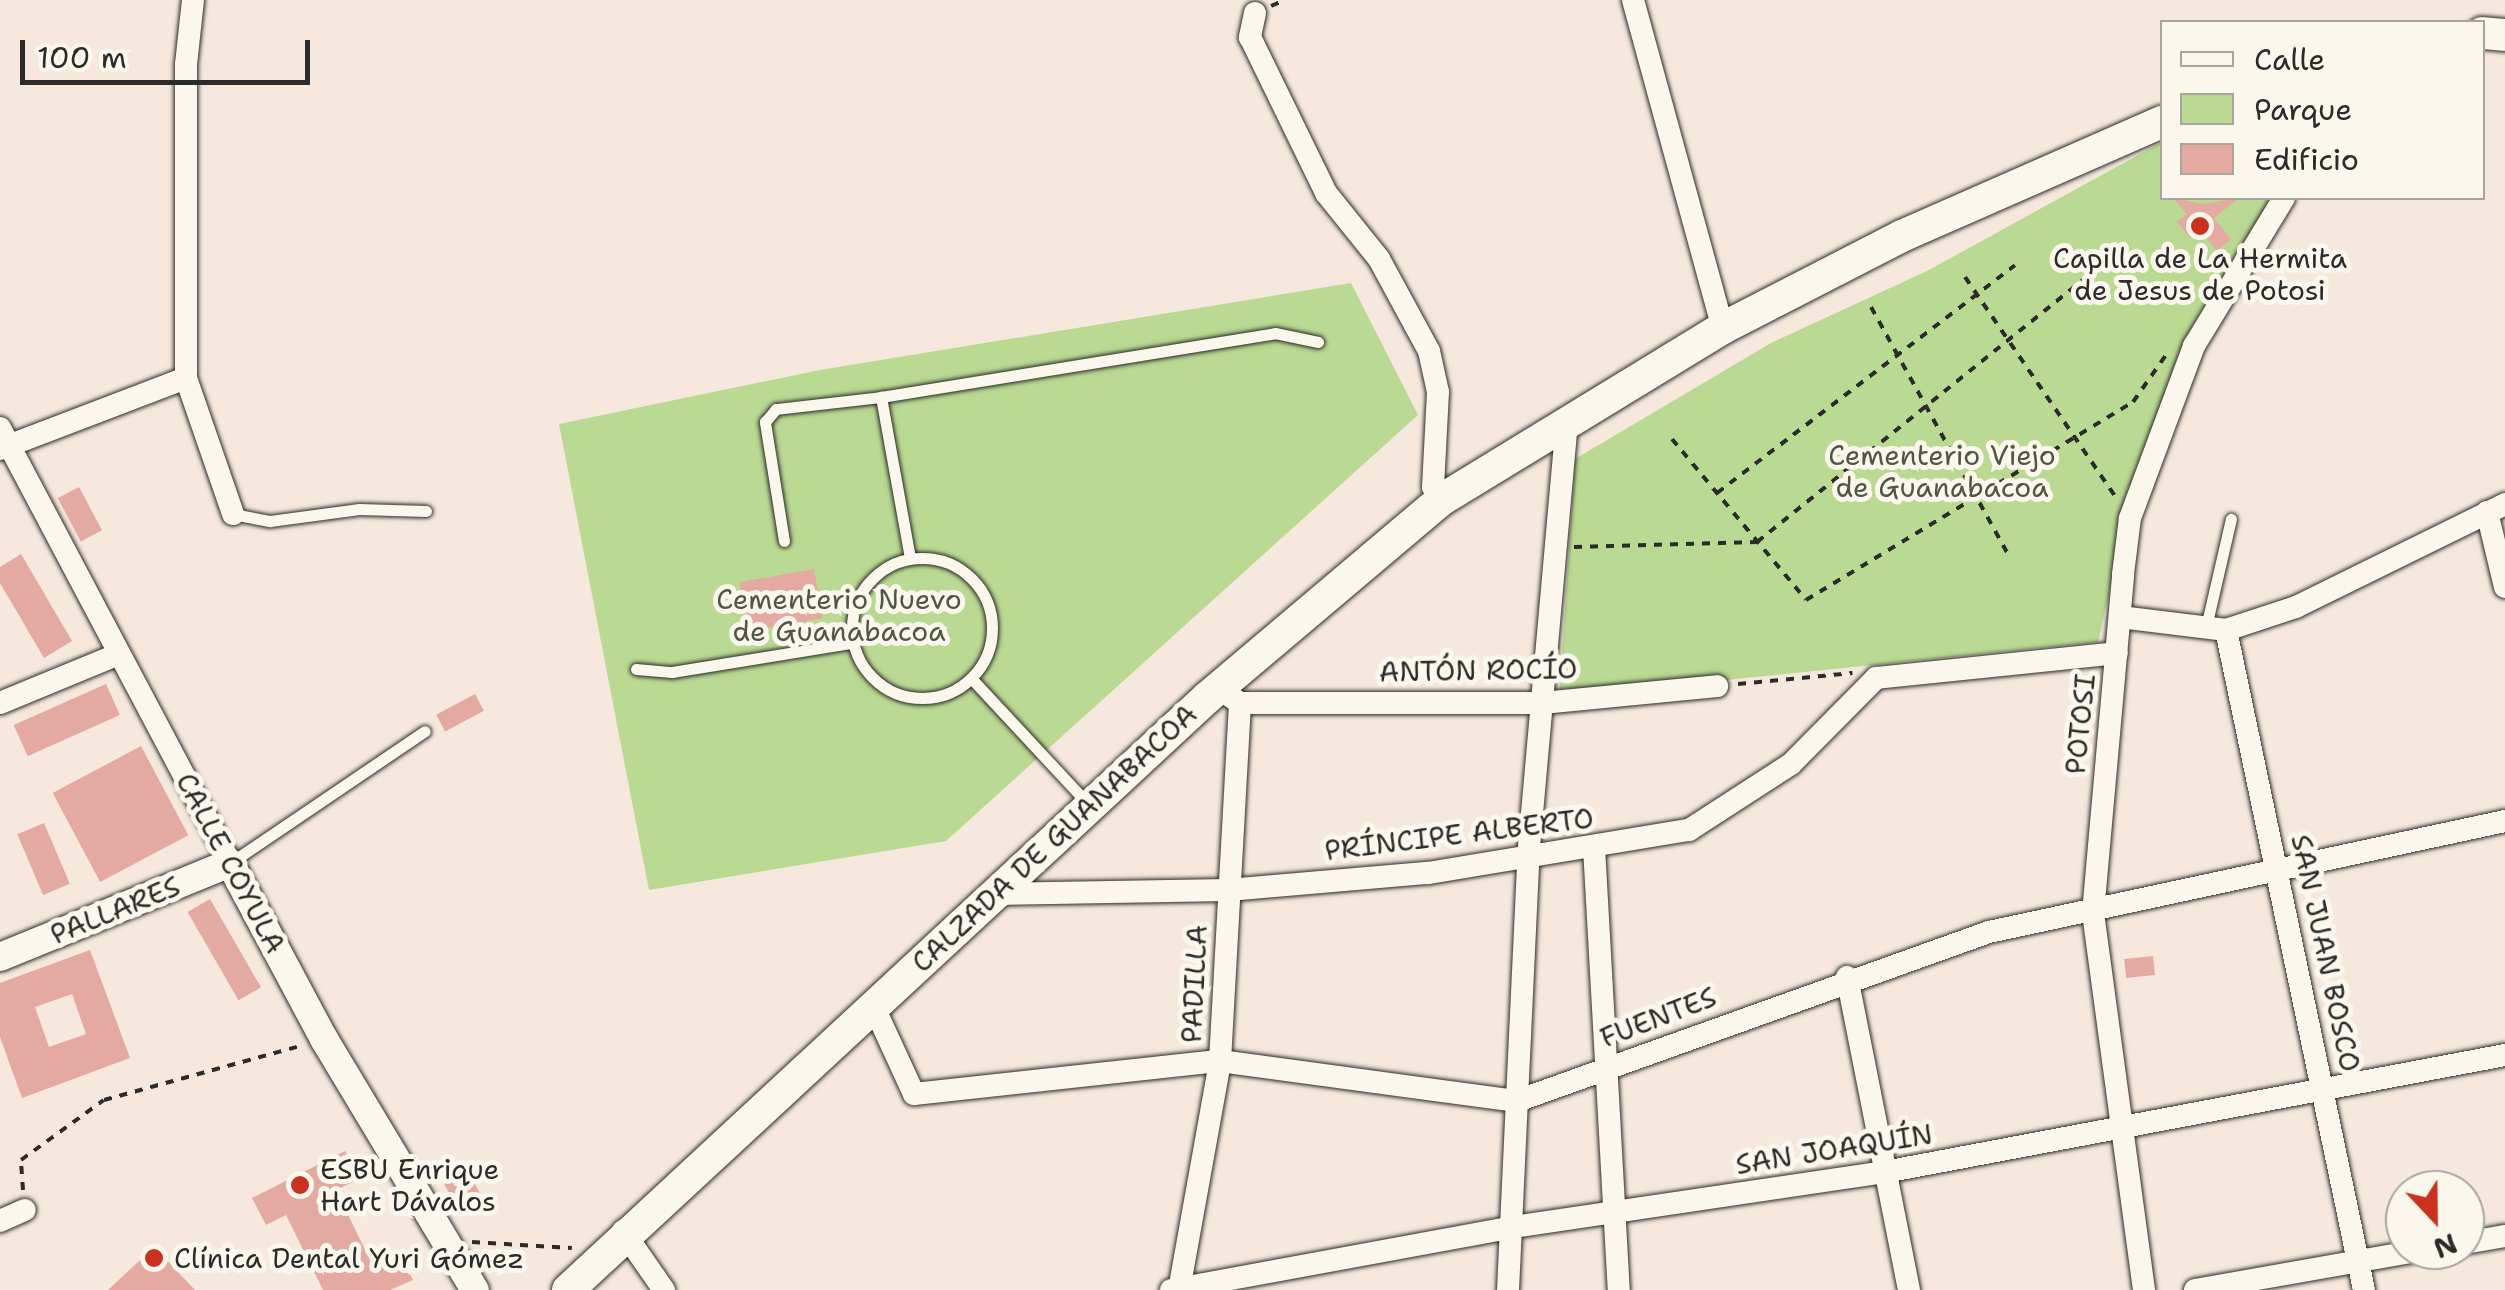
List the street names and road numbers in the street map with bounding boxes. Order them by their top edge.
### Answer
street label: ANTÓN ROCÍO [1379,651,1577,689]
street label: POTOSI [2058,672,2102,776]
street label: CALZADA DE GUANABACOA [904,697,1204,979]
street label: CALLE COYULA [169,767,293,959]
street label: PRÍNCIPE ALBERTO [1323,801,1595,867]
street label: SAN JUAN BOSCO [2284,831,2368,1075]
street label: PALLARES [45,869,185,951]
street label: PADILLA [1174,924,1214,1044]
street label: FUENTES [1595,980,1721,1054]
street label: SAN JOAQUÍN [1733,1117,1935,1181]

